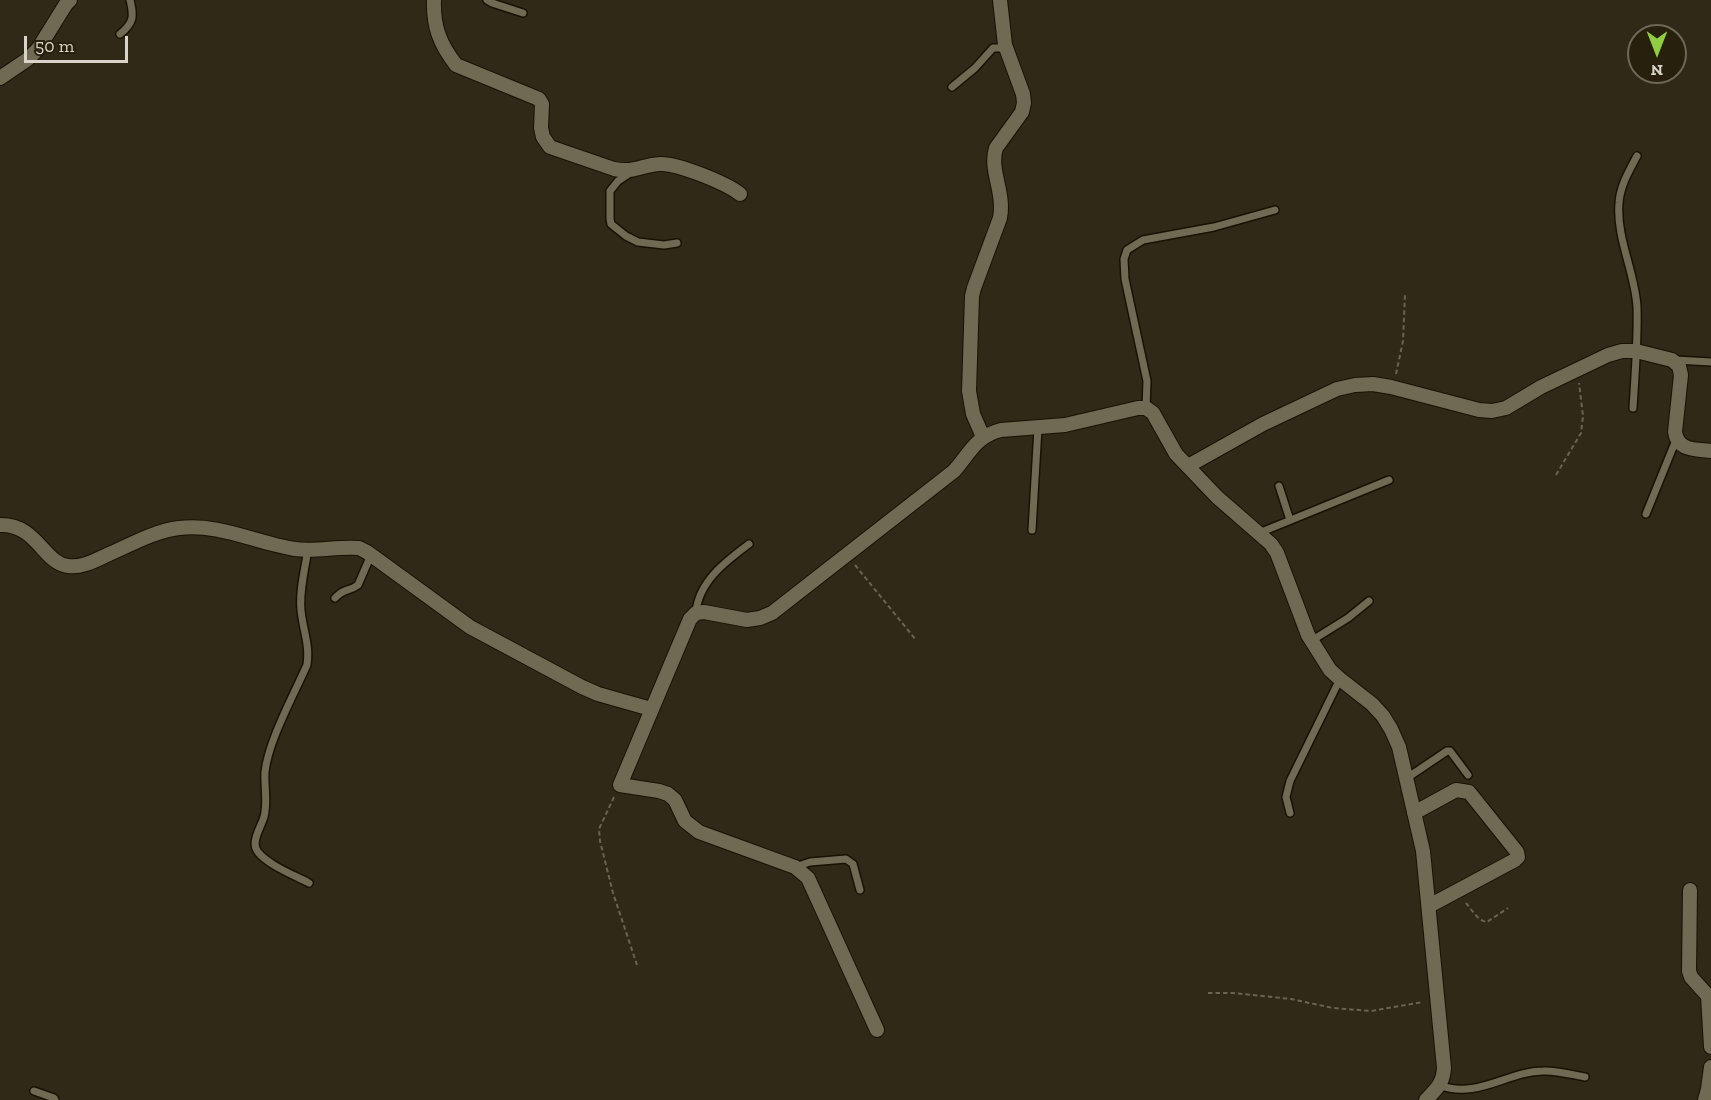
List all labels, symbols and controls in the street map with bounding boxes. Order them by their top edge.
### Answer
scale bar [27,24,130,62]
north arrow [1627,24,1687,84]
text: 50 m [35,35,74,57]
text: N [1651,61,1663,80]

